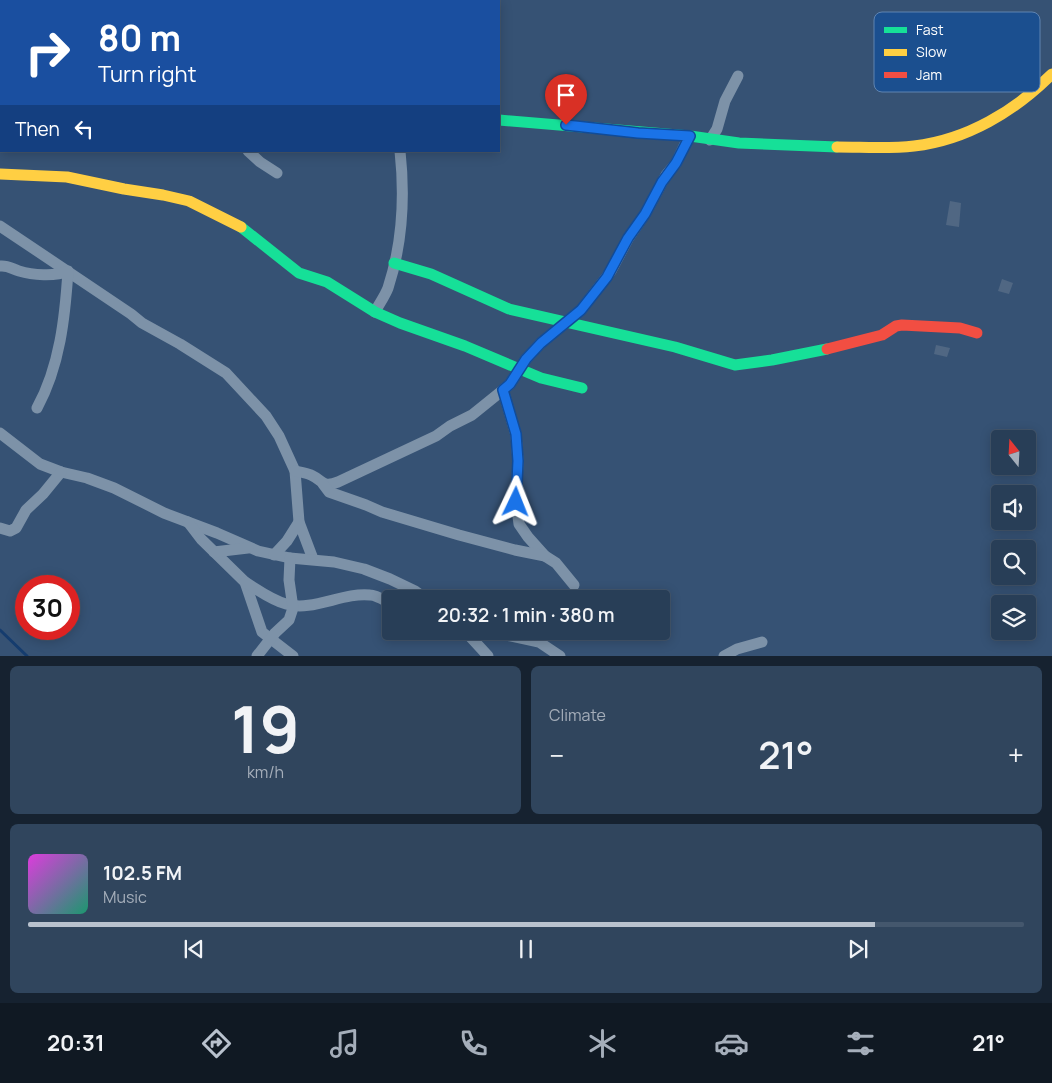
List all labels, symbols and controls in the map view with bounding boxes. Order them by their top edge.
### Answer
legend [874,12,1040,92]
text: 80 m [98,14,181,62]
icon: right [15,20,80,85]
text: Fast [916,20,944,39]
text: Slow [916,42,947,61]
text: Turn right [98,59,196,89]
text: Jam [916,65,942,84]
pin [545,74,587,125]
icon: arrive [552,81,580,109]
icon: left [70,115,98,143]
text: Then [15,116,60,142]
north arrow [991,430,1036,475]
map controls [991,430,1036,640]
position arrow [489,475,541,527]
button: sound [991,485,1036,530]
button: search [991,540,1036,585]
speed limit sign: 30 [15,575,80,640]
button: layers [991,595,1036,640]
text: 20:32 · 1 min · 380 m [438,602,614,628]
text: 19 [231,684,300,773]
text: Climate [549,704,606,726]
text: 21° [758,728,814,780]
text: − [549,736,564,774]
text: + [1008,736,1024,774]
text: km/h [247,761,284,783]
text: 102.5 FM [103,860,182,886]
text: Music [103,886,147,908]
icon: previous [180,935,208,963]
icon: pause [512,935,540,963]
icon: next [844,935,872,963]
icon: directions [199,1026,234,1061]
icon: music [327,1026,362,1061]
icon: phone [456,1026,491,1061]
icon: climate [585,1026,620,1061]
icon: car [714,1026,749,1061]
icon: filters [843,1026,878,1061]
text: 20:31 [47,1028,105,1058]
text: 21° [972,1028,1005,1058]

